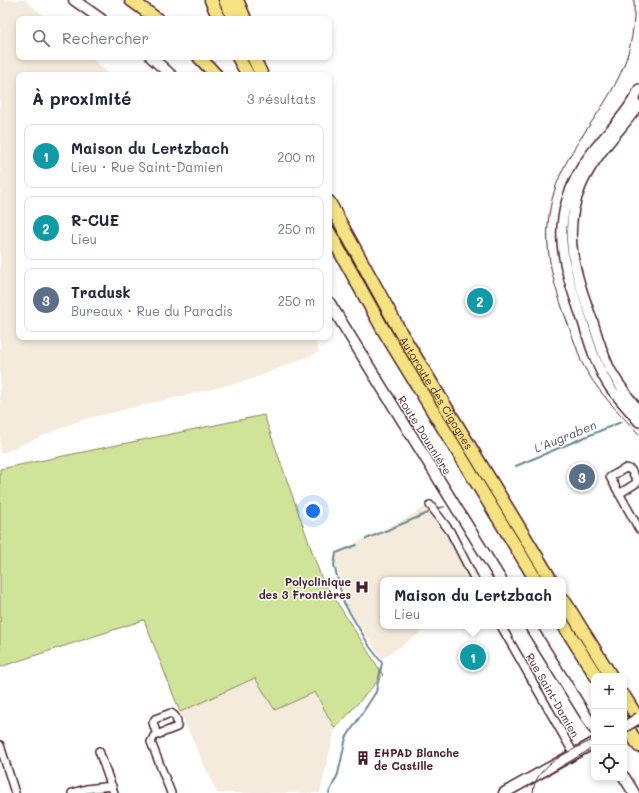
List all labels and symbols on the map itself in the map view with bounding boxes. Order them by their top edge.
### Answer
pin: 2 [467,286,493,316]
street label: Autoroute des Cigognes [397,333,477,452]
street label: Route Douanière [395,393,455,477]
water label: L'Augraben [531,416,599,456]
pin: 3 [569,462,595,492]
your location [303,501,323,521]
place label: Polyclinique des 3 Frontières [259,574,351,602]
hospital icon: Polyclinique des 3 Frontières [354,579,370,595]
pin: 1 [460,642,486,672]
street label: Rue Saint-Damien [523,650,583,740]
place label: EHPAD Blanche de Castille [374,745,459,773]
building icon: EHPAD Blanche de Castille [355,750,371,766]

